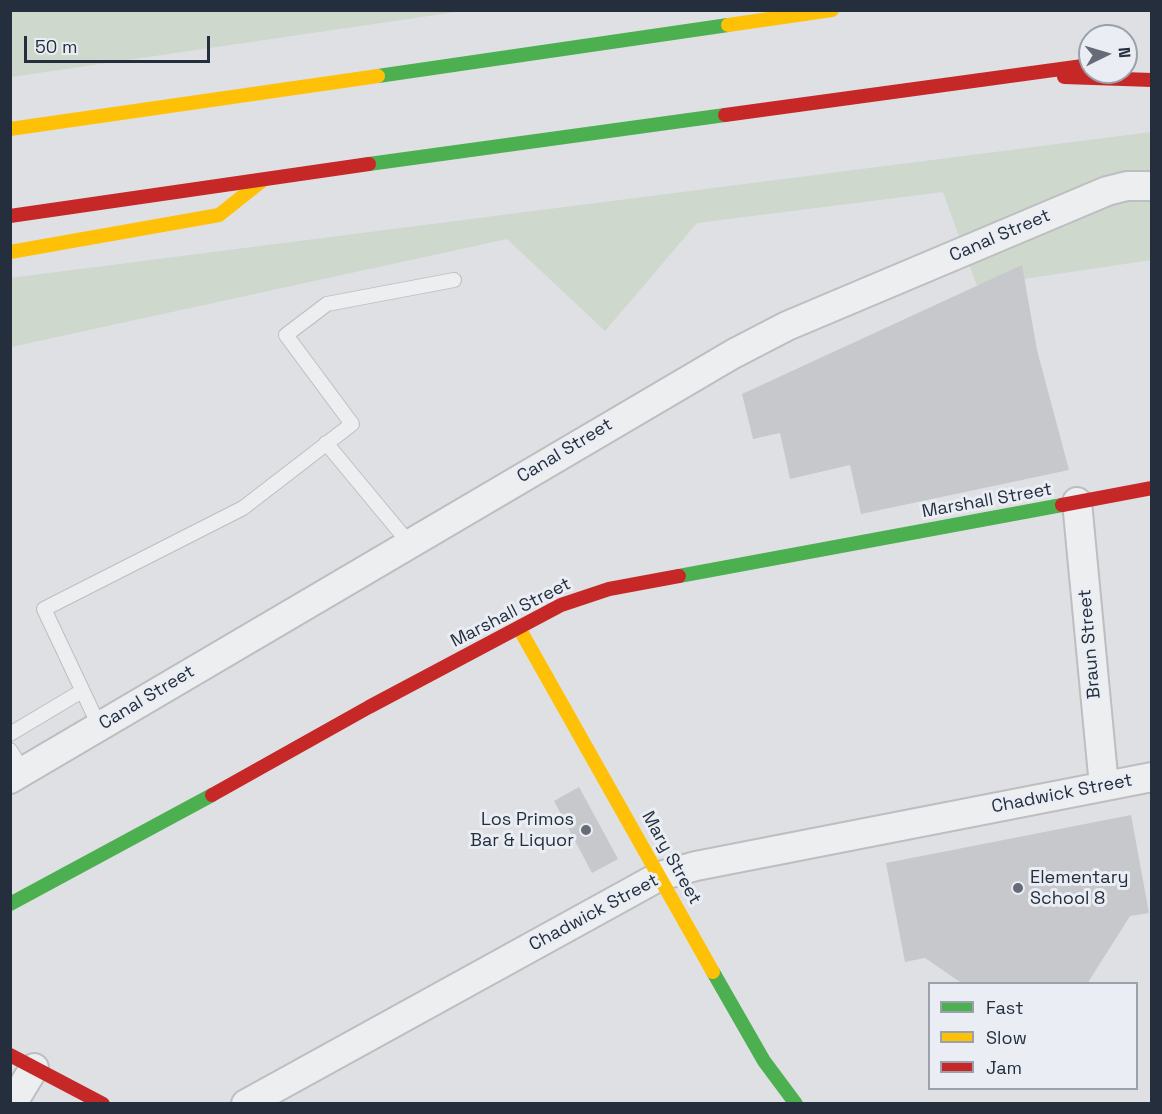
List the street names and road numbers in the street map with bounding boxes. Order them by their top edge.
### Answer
street label: Canal Street [946,205,1054,267]
street label: Canal Street [513,414,617,488]
street label: Marshall Street [920,479,1054,523]
street label: Marshall Street [447,573,575,653]
street label: Braun Street [1074,588,1106,700]
street label: Canal Street [95,661,199,735]
street label: Chadwick Street [990,770,1134,818]
street label: Mary Street [636,808,706,908]
street label: Chadwick Street [526,870,662,956]

